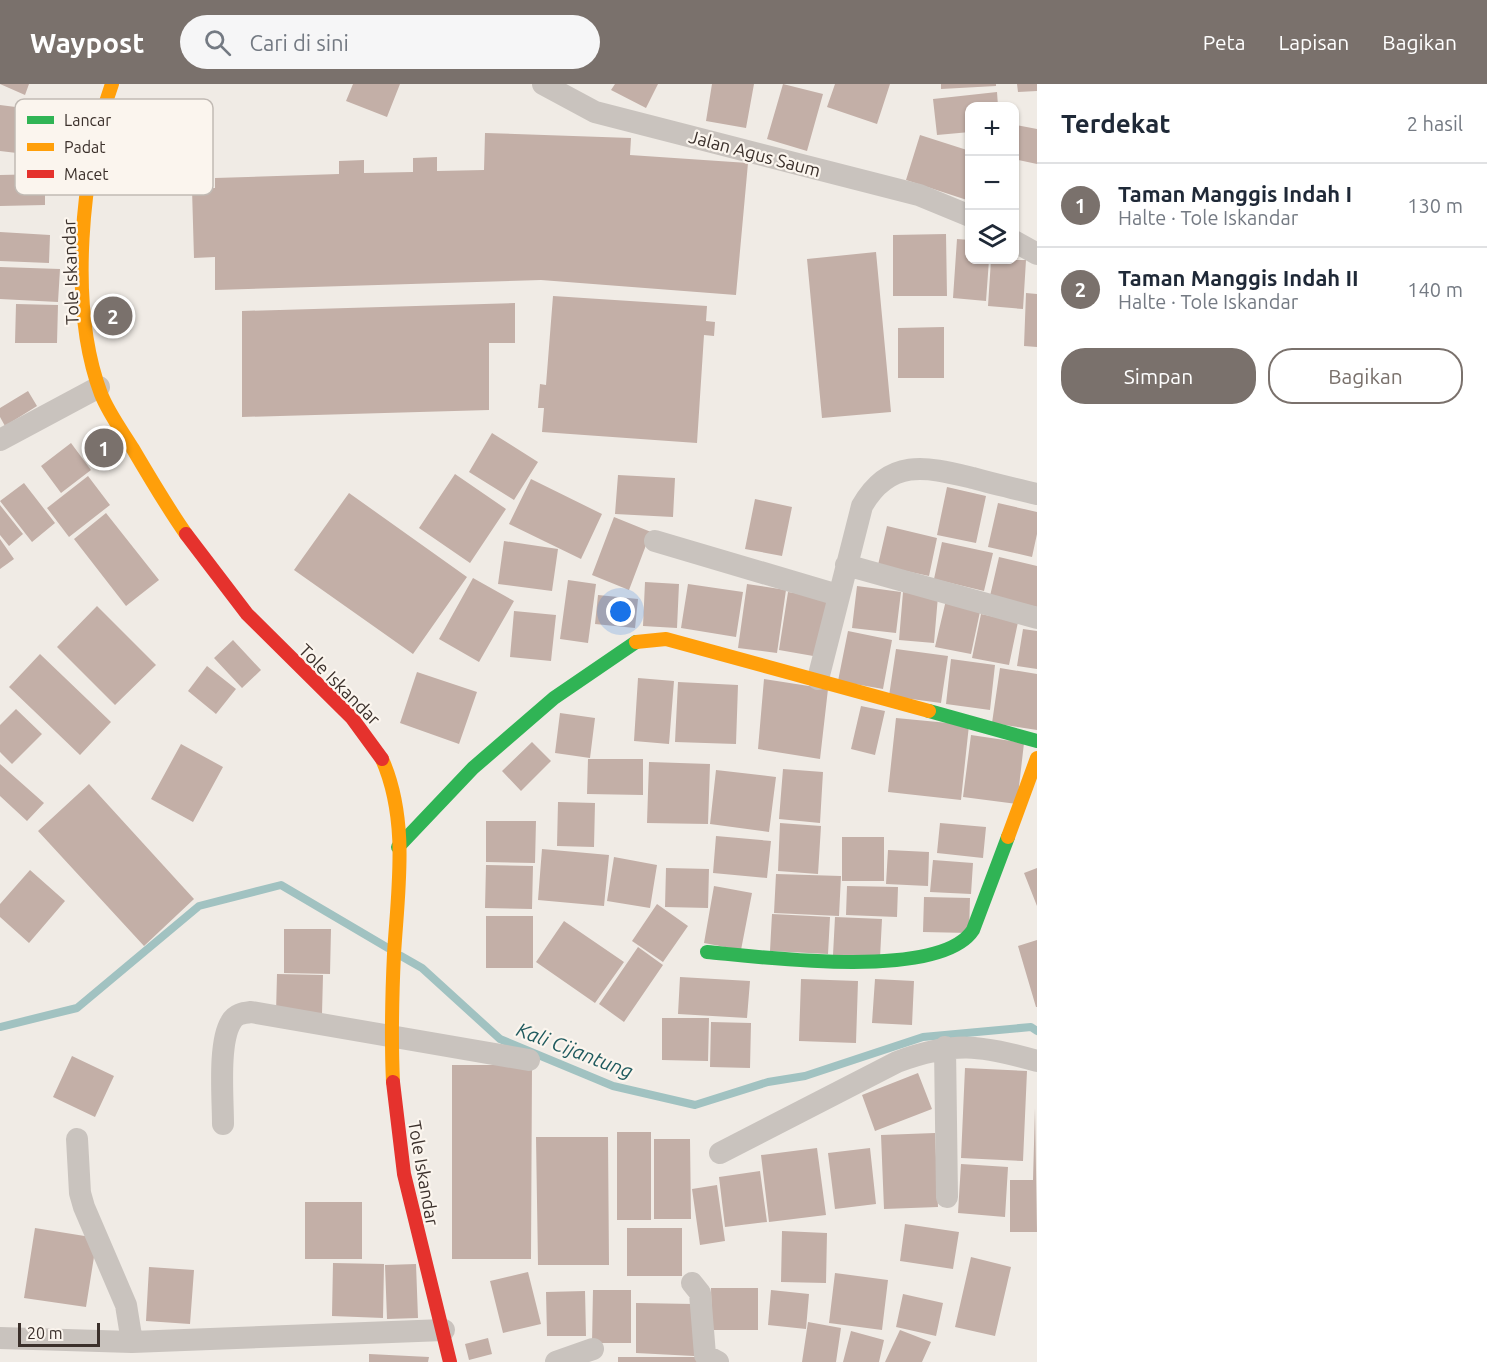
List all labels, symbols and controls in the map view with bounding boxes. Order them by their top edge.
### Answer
search box [180,15,600,69]
icon: search [201,26,234,59]
text: Waypost [30,27,144,58]
text: Cari di sini [249,30,349,55]
text: Peta [1203,30,1246,54]
text: Lapisan [1279,30,1349,54]
text: Bagikan [1382,30,1457,54]
legend [15,99,213,195]
map controls [965,102,1019,264]
button: + [965,102,1019,156]
text: Terdekat [1061,109,1171,138]
text: Lancar [64,111,111,129]
text: 2 hasil [1407,112,1463,135]
street label: Jalan Agus Saum [687,126,823,180]
text: Padat [64,138,106,156]
button: − [965,156,1019,210]
text: Macet [64,165,109,183]
text: Taman Manggis Indah I [1118,181,1352,206]
text: 1 [1075,194,1086,217]
text: 130 m [1407,194,1463,217]
text: Halte · Tole Iskandar [1118,206,1298,229]
button: layers [965,210,1019,264]
street label: Tole Iskandar [58,218,82,325]
text: Taman Manggis Indah II [1118,265,1359,290]
text: 2 [1075,278,1086,301]
text: 140 m [1407,278,1463,301]
text: Halte · Tole Iskandar [1118,290,1298,313]
pin: 2 [94,294,132,338]
button: Simpan [1061,348,1256,404]
button: Bagikan [1268,348,1463,404]
pin: 1 [84,426,124,470]
your location [606,597,635,626]
street label: Tole Iskandar [295,639,385,729]
water label: Kali Cijantung [514,1017,637,1083]
street label: Tole Iskandar [405,1119,443,1227]
scale bar [18,1320,100,1348]
text: 20 m [27,1324,63,1342]

